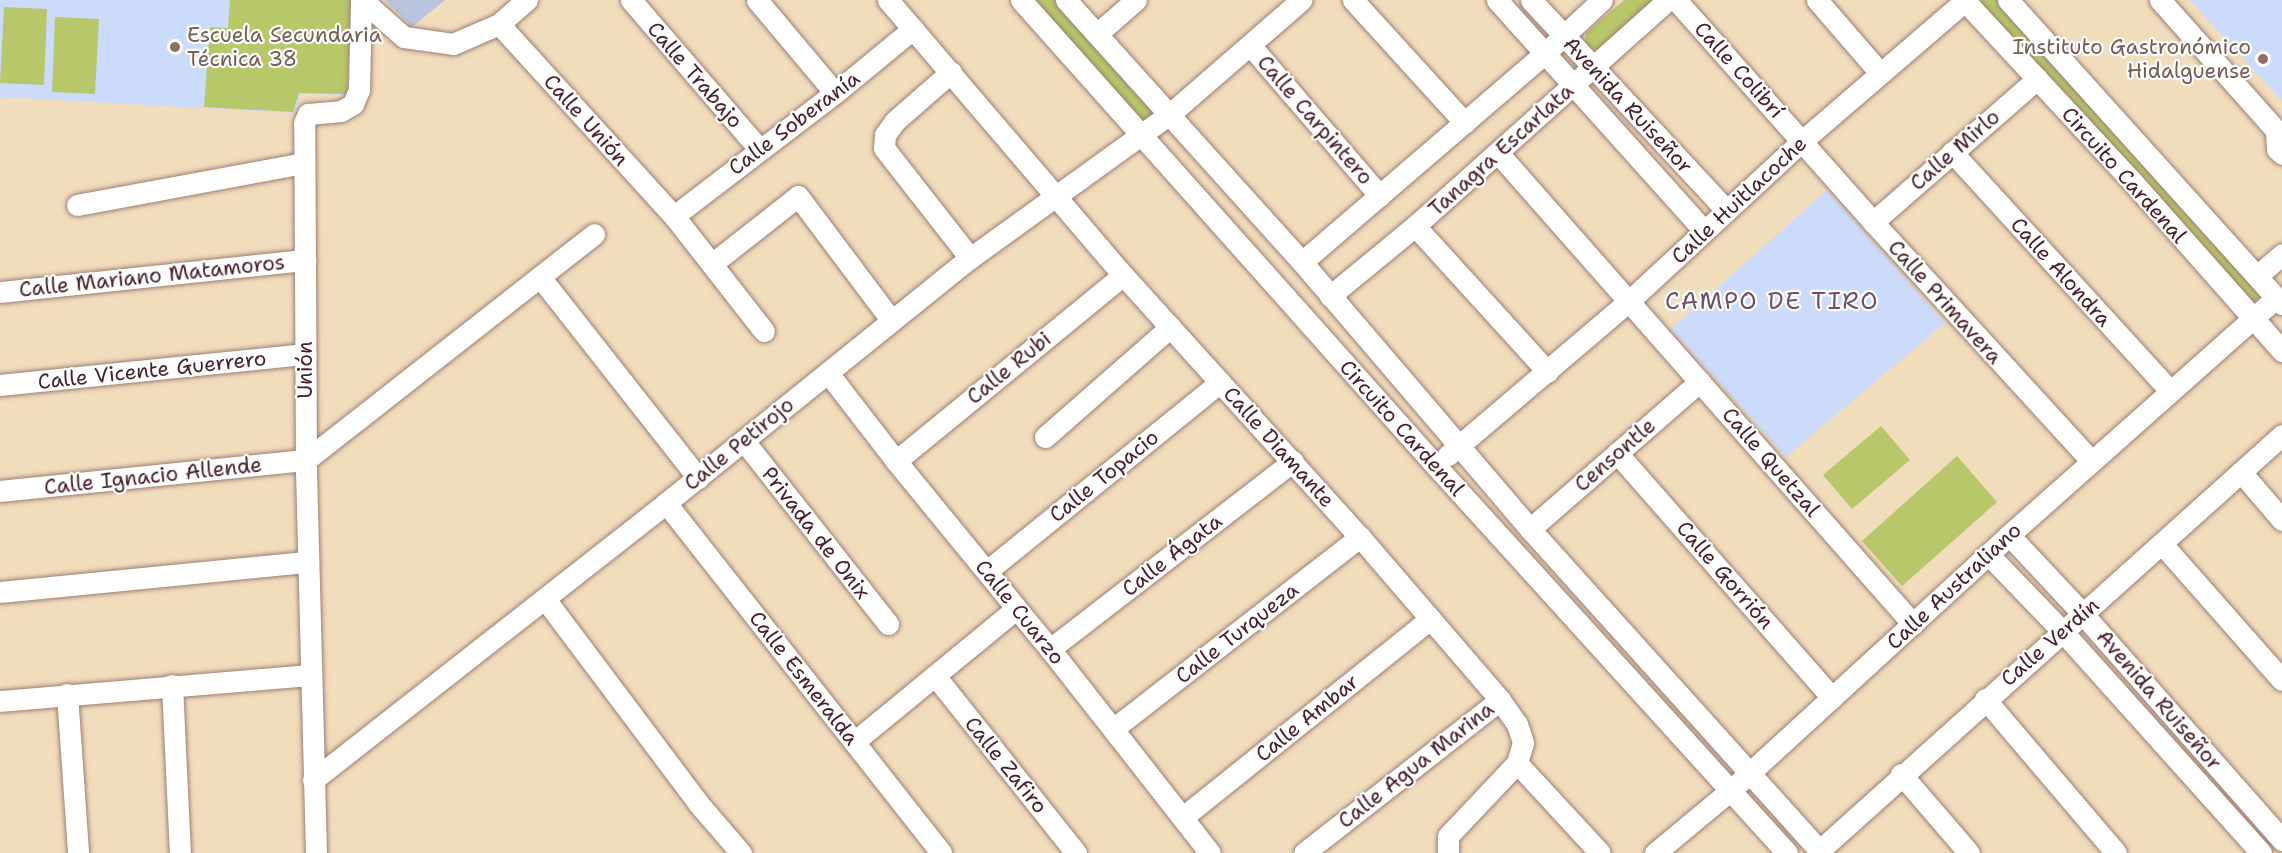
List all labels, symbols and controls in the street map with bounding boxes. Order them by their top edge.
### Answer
street label: Calle Colibrí [1689,16,1789,124]
street label: Calle Trabajo [642,17,748,133]
place label: Escuela Secundaria Técnica 38 [187,22,382,72]
street label: Avenida Ruiseñor [1558,31,1698,179]
place label: Instituto Gastronómico Hidalguense [2012,34,2251,84]
marker: Escuela Secundaria Técnica 38 [168,40,182,54]
street label: Calle Carpintero [1252,50,1378,190]
marker: Instituto Gastronómico Hidalguense [2256,52,2270,66]
street label: Calle Soberanía [723,65,865,181]
street label: Calle Unión [538,69,634,171]
street label: Tanagra Escarlata [1423,78,1579,222]
street label: Circuito Cardenal [2056,102,2192,248]
street label: Calle Mirlo [1905,104,2005,196]
street label: Calle Huitlacoche [1666,131,1812,269]
street label: Calle Alondra [2005,212,2117,332]
street label: Calle Primavera [1883,235,2007,369]
street label: Calle Mariano Matamoros [18,250,286,302]
district label: CAMPO DE TIRO [1665,288,1879,316]
street label: Calle Rubi [962,326,1056,410]
street label: Unión [292,341,318,399]
street label: Calle Vicente Guerrero [37,345,267,395]
street label: Circuito Cardenal [1334,355,1470,501]
street label: Calle Diamante [1218,381,1340,513]
street label: Calle Petirojo [679,392,799,496]
street label: Calle Quetzal [1717,402,1825,522]
street label: Censontle [1569,413,1661,497]
street label: Calle Topacio [1044,424,1164,528]
street label: Calle Ignacio Allende [43,452,263,500]
street label: Privada de Onix [757,462,875,604]
street label: Calle Ágata [1117,508,1227,602]
street label: Calle Gorrión [1671,516,1779,634]
street label: Calle Australiano [1881,517,2027,655]
street label: Calle Cuarzo [970,554,1070,670]
street label: Calle Turqueza [1170,577,1304,689]
street label: Calle Verdín [1996,593,2104,691]
street label: Calle Esmeralda [744,606,864,750]
street label: Avenida Ruiseñor [2091,625,2227,775]
street label: Calle Ambar [1250,669,1364,767]
street label: Calle Agua Marina [1333,696,1499,834]
street label: Calle Zafiro [959,711,1053,819]

